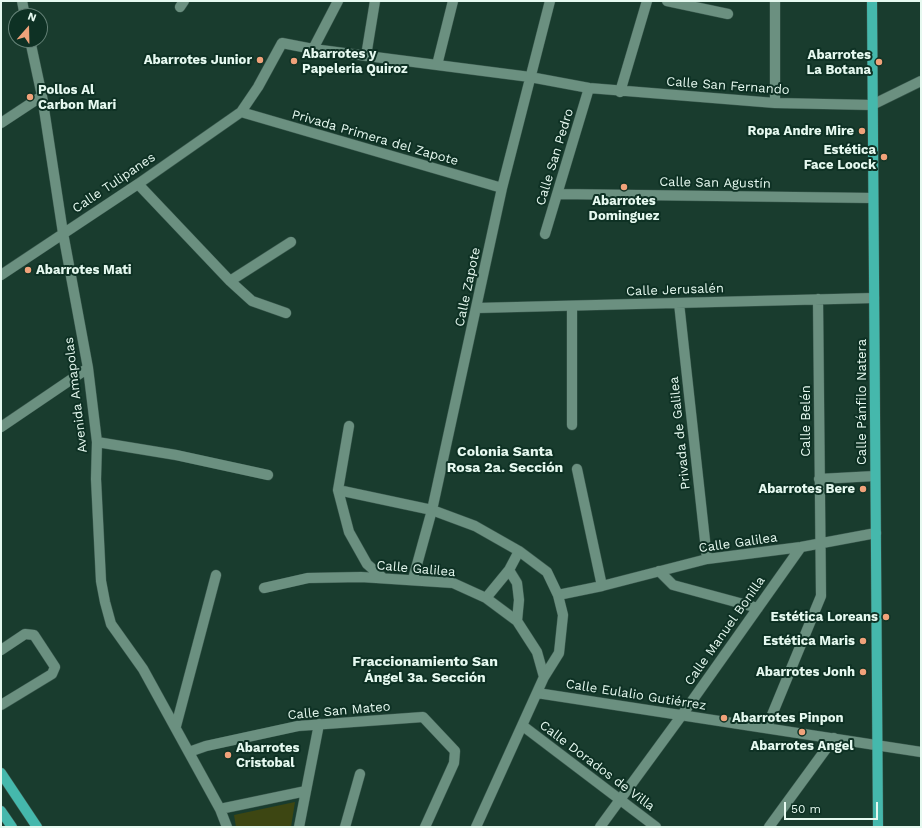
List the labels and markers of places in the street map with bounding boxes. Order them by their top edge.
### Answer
place label: Abarrotes y Papeleria Quiroz [302,46,408,77]
place label: Abarrotes La Botana [806,47,871,78]
place label: Abarrotes Junior [144,52,252,68]
marker: Abarrotes Junior [255,55,265,65]
marker: Abarrotes y Papeleria Quiroz [289,56,299,66]
marker: Abarrotes La Botana [874,57,884,67]
place label: Pollos Al Carbon Mari [38,82,116,113]
marker: Pollos Al Carbon Mari [25,92,35,102]
place label: Ropa Andre Mire [748,123,854,139]
marker: Ropa Andre Mire [857,126,867,136]
place label: Estética Face Loock [804,142,876,173]
marker: Estética Face Loock [879,152,889,162]
marker: Abarrotes Dominguez [619,182,629,192]
place label: Abarrotes Dominguez [589,193,659,224]
place label: Abarrotes Mati [36,262,132,278]
marker: Abarrotes Mati [23,265,33,275]
place label: Abarrotes Bere [758,481,855,497]
marker: Abarrotes Bere [858,484,868,494]
place label: Estética Loreans [771,609,878,625]
marker: Estética Loreans [881,612,891,622]
place label: Estética Maris [763,633,855,649]
marker: Estética Maris [858,636,868,646]
place label: Abarrotes Jonh [756,664,855,680]
marker: Abarrotes Jonh [858,667,868,677]
place label: Abarrotes Pinpon [732,710,844,726]
marker: Abarrotes Pinpon [719,713,729,723]
marker: Abarrotes Angel [797,727,807,737]
place label: Abarrotes Angel [750,738,854,754]
place label: Abarrotes Cristobal [236,740,299,771]
marker: Abarrotes Cristobal [223,750,233,760]

